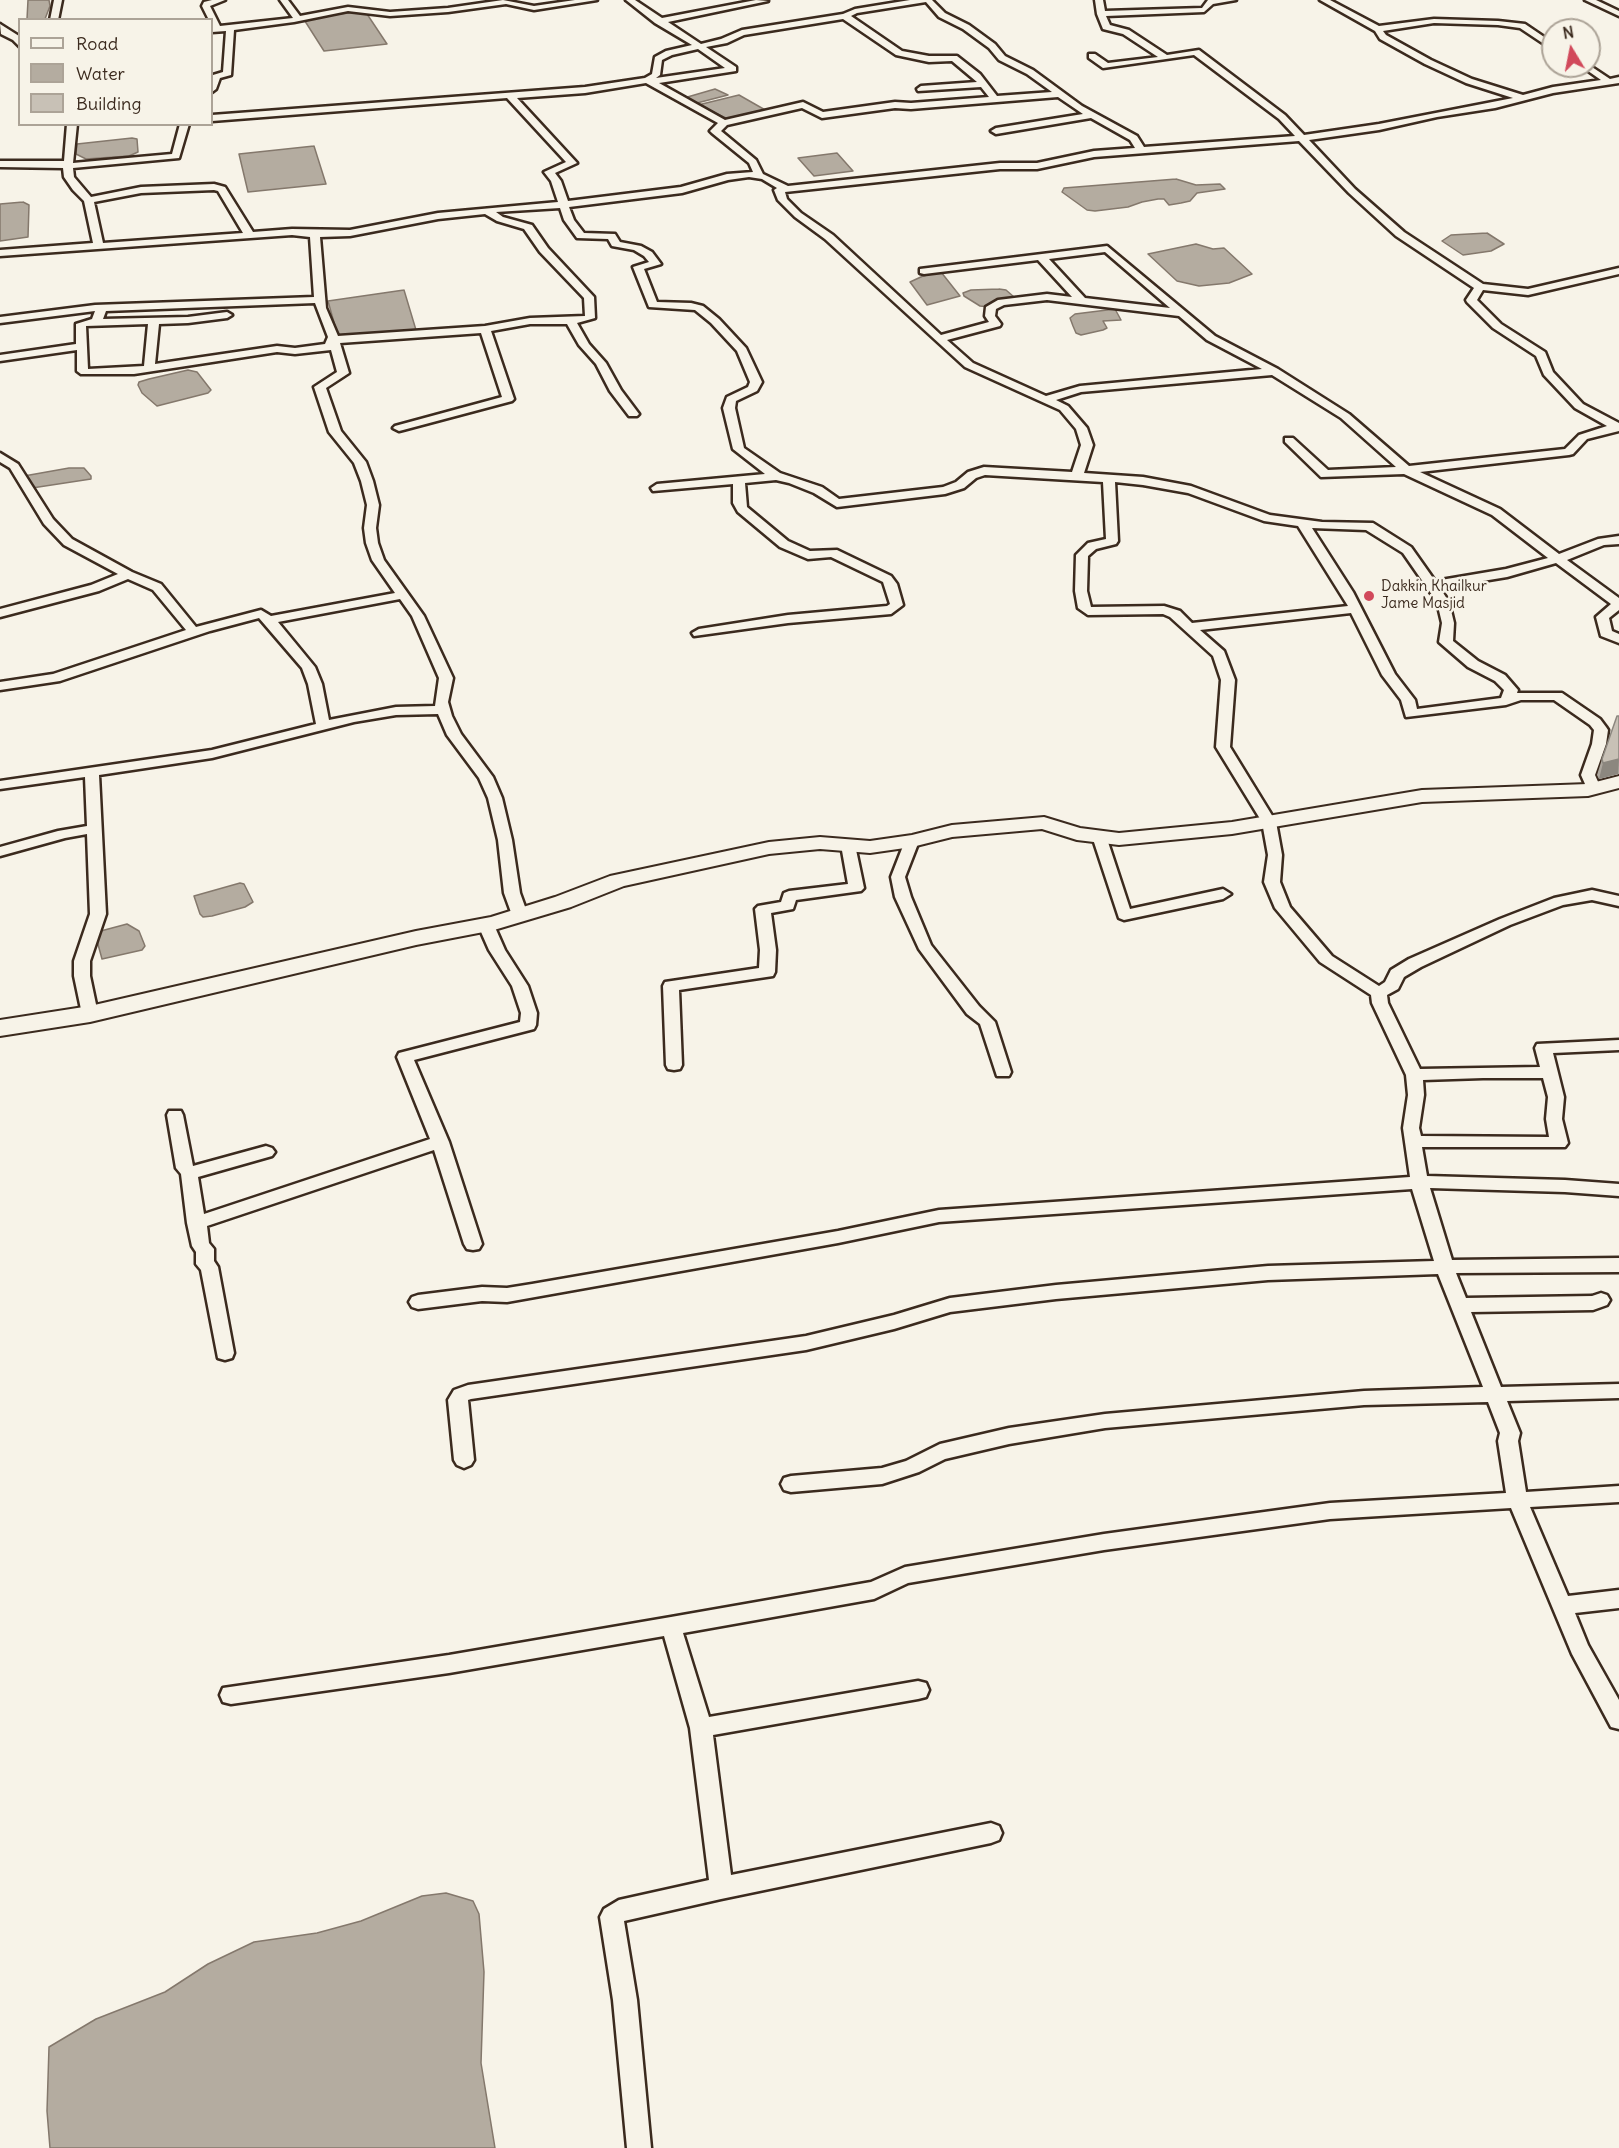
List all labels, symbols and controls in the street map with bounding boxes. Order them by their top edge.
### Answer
legend [18,18,213,126]
north arrow [1541,18,1601,78]
text: N [1561,21,1575,43]
text: Road [76,32,118,55]
text: Water [76,62,125,85]
text: Building [76,92,141,115]
place label: Dakkin Khailkur Jame Masjid [1381,578,1487,613]
marker: Dakkin Khailkur Jame Masjid [1362,589,1376,603]

